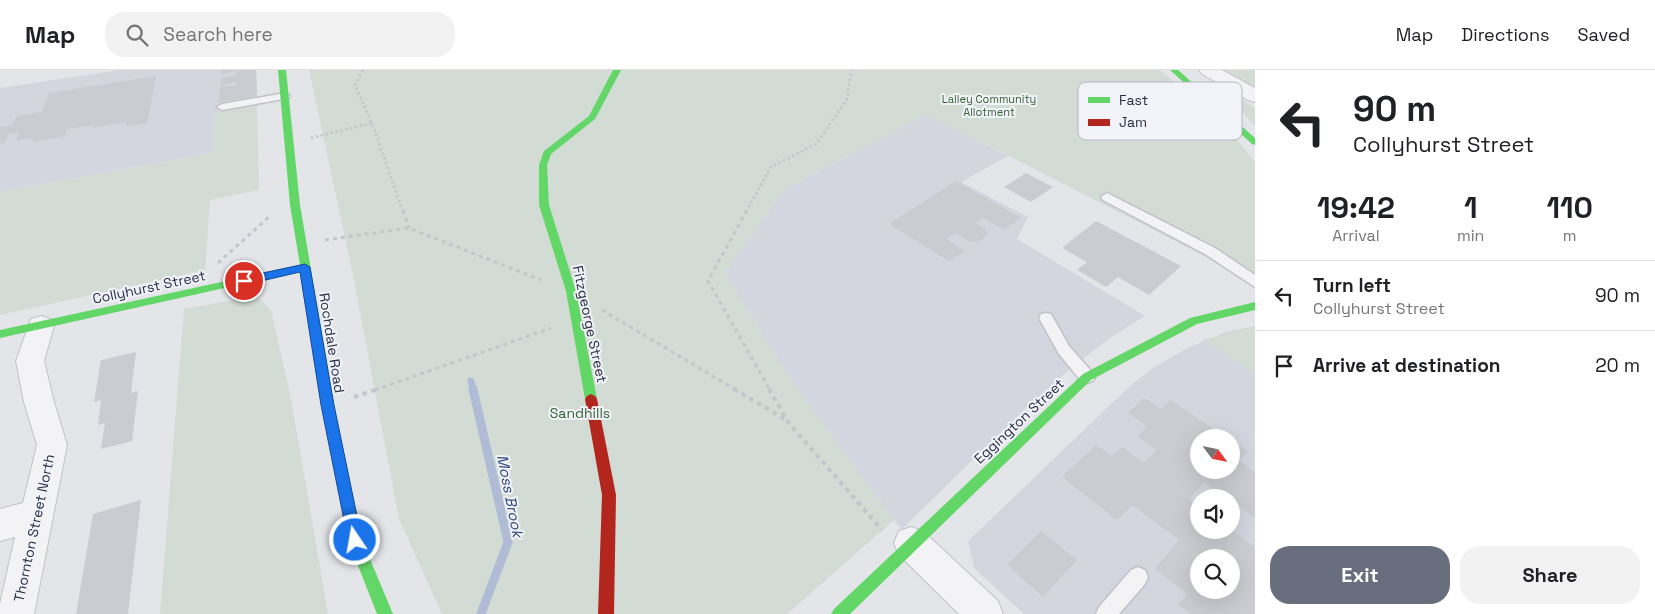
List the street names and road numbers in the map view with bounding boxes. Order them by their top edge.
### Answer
street label: Fitzgeorge Street [569,264,611,384]
street label: Collyhurst Street [91,266,207,308]
street label: Rochdale Road [315,292,349,394]
street label: Eggington Street [970,375,1068,467]
street label: Thornton Street North [10,452,58,604]

